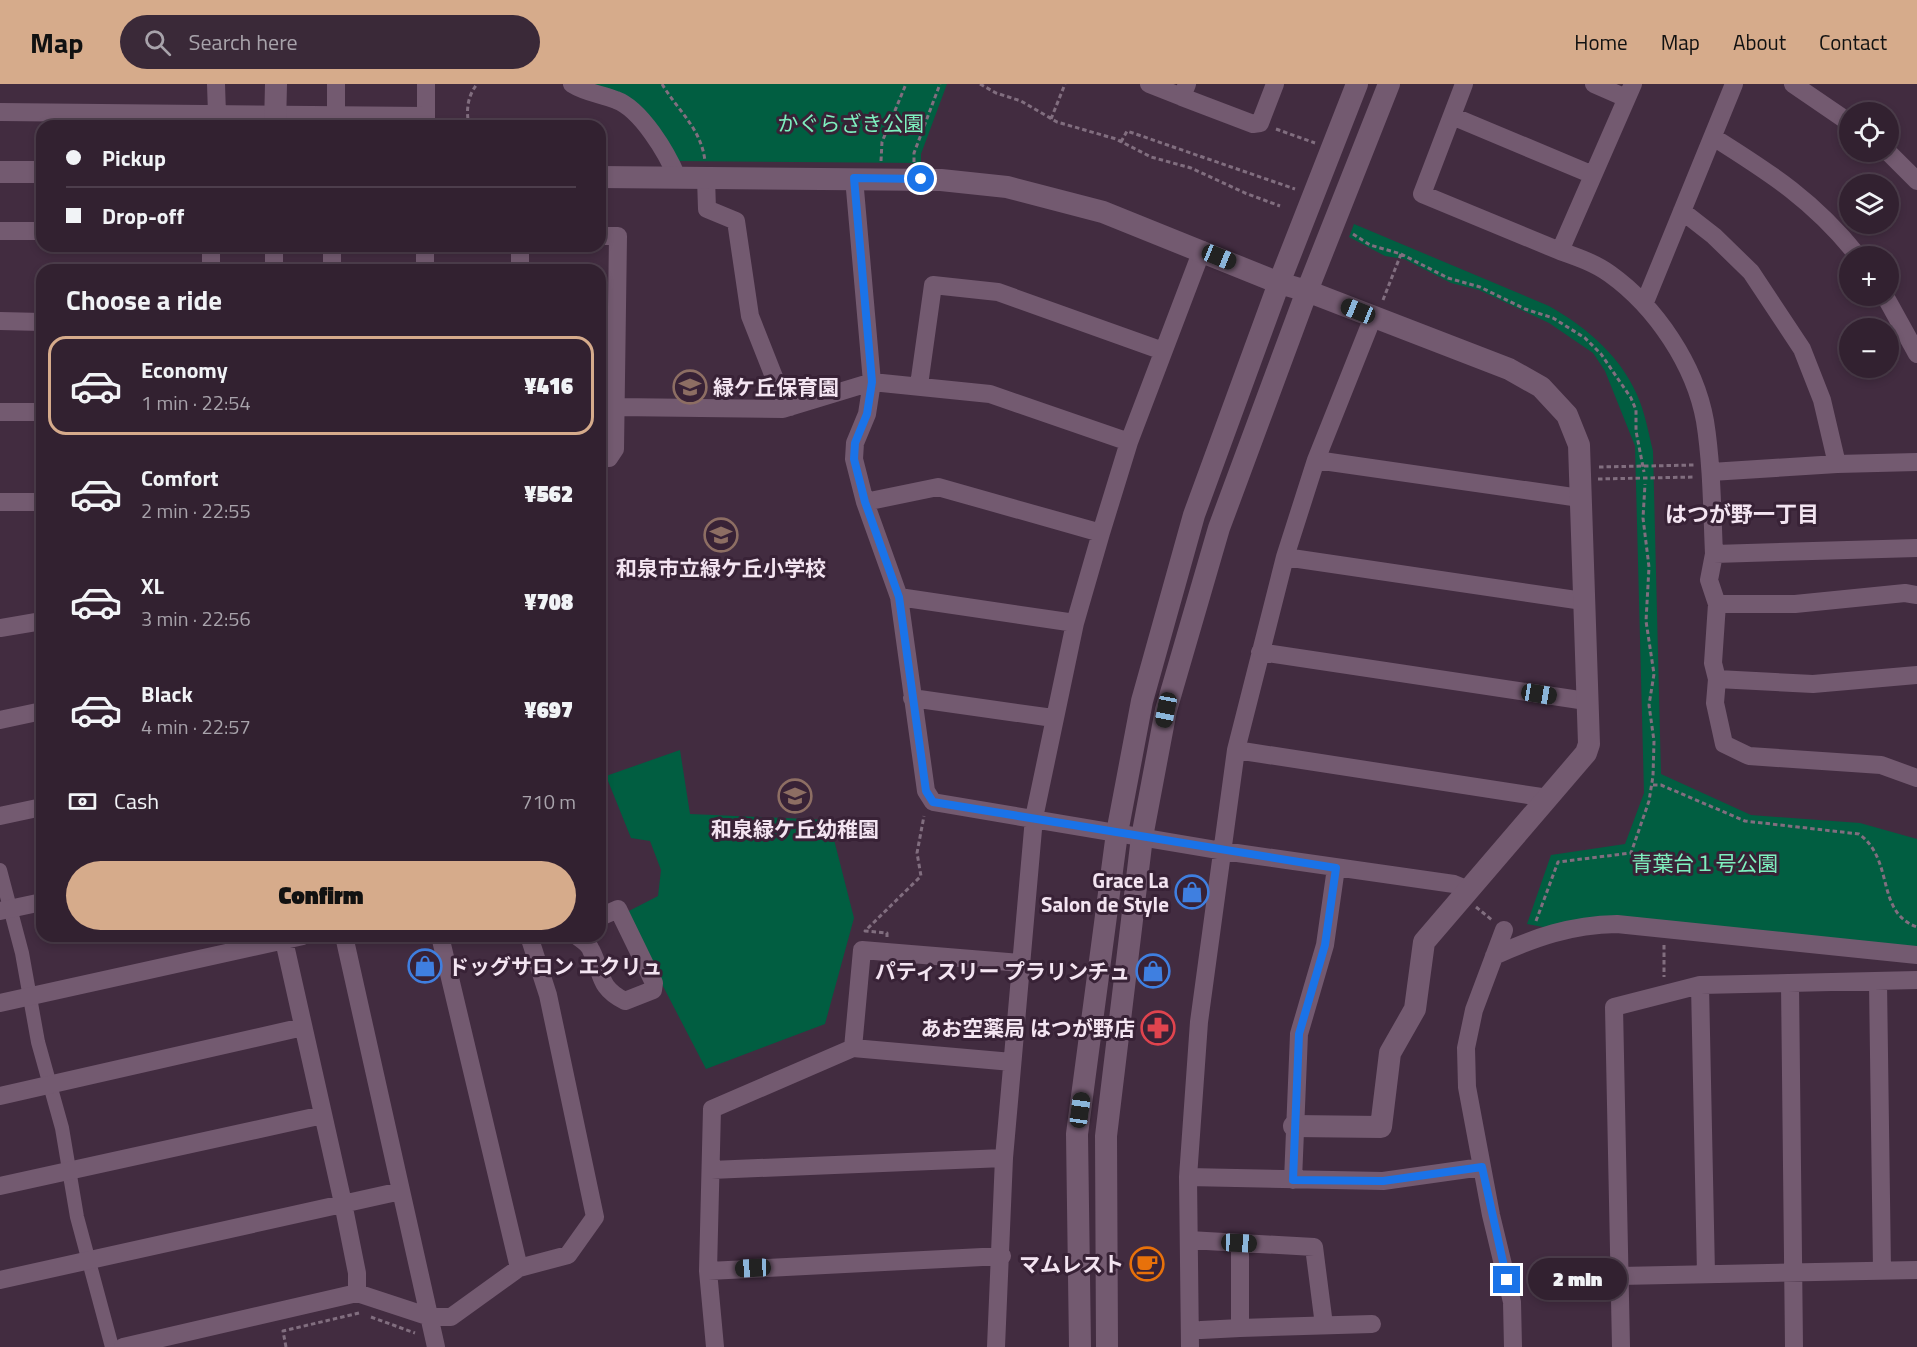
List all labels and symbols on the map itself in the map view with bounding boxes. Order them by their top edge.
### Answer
park label: かぐらざき公園 [778,107,925,139]
route start [907,165,934,192]
car [1199,242,1239,272]
car [1338,296,1378,326]
school or university icon: 緑ケ丘保育園 [672,369,708,405]
place label: 緑ケ丘保育園 [713,371,839,403]
district label: はつが野一丁目 [1665,497,1819,531]
school or university icon: 和泉市立緑ケ丘小学校 [703,517,739,553]
place label: 和泉市立緑ケ丘小学校 [616,552,826,584]
car [1520,682,1558,706]
car [1154,691,1178,729]
school or university icon: 和泉緑ケ丘幼稚園 [777,778,813,814]
place label: 和泉緑ケ丘幼稚園 [711,813,879,845]
park label: 青葉台１号公園 [1632,847,1779,879]
place label: Grace La Salon de Style [1041,864,1169,920]
shop icon: Grace La Salon de Style [1174,874,1210,910]
shop icon: ドッグサロン エクリュ [407,948,443,984]
place label: ドッグサロン エクリュ [448,950,663,982]
shop icon: パティスリー プラリンチュ [1135,953,1171,989]
place label: パティスリー プラリンチュ [875,955,1130,987]
pharmacy icon: あお空薬局 はつが野店 [1140,1010,1176,1046]
place label: あお空薬局 はつが野店 [920,1012,1135,1044]
car [1069,1091,1091,1129]
car [1221,1233,1257,1253]
cafe icon: マムレスト [1129,1246,1165,1282]
place label: マムレスト [1019,1248,1124,1280]
car [735,1258,771,1278]
callout: 2 min [1528,1259,1627,1301]
route end [1493,1266,1520,1293]

